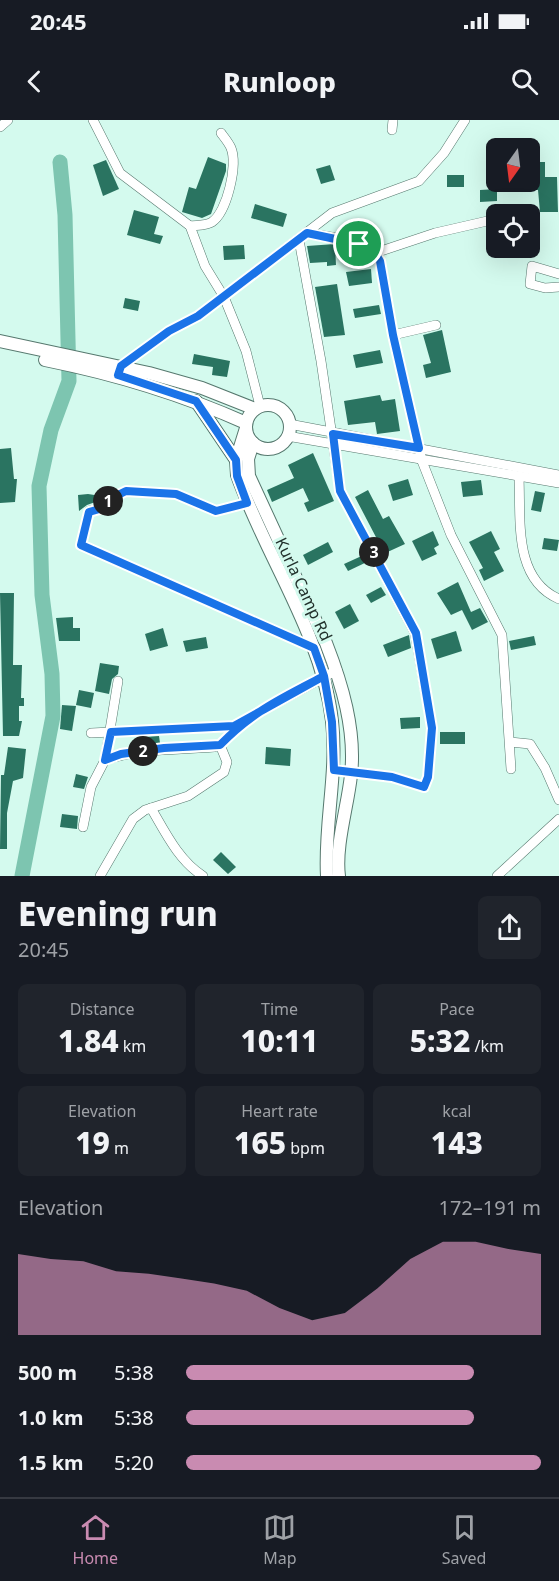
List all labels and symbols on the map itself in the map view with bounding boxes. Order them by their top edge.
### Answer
north arrow [486,138,540,192]
pin [333,218,384,269]
pin: 1 [93,486,123,516]
street label: Kurla Camp Rd [270,534,338,644]
pin: 3 [359,537,389,567]
pin: 2 [128,736,158,766]

